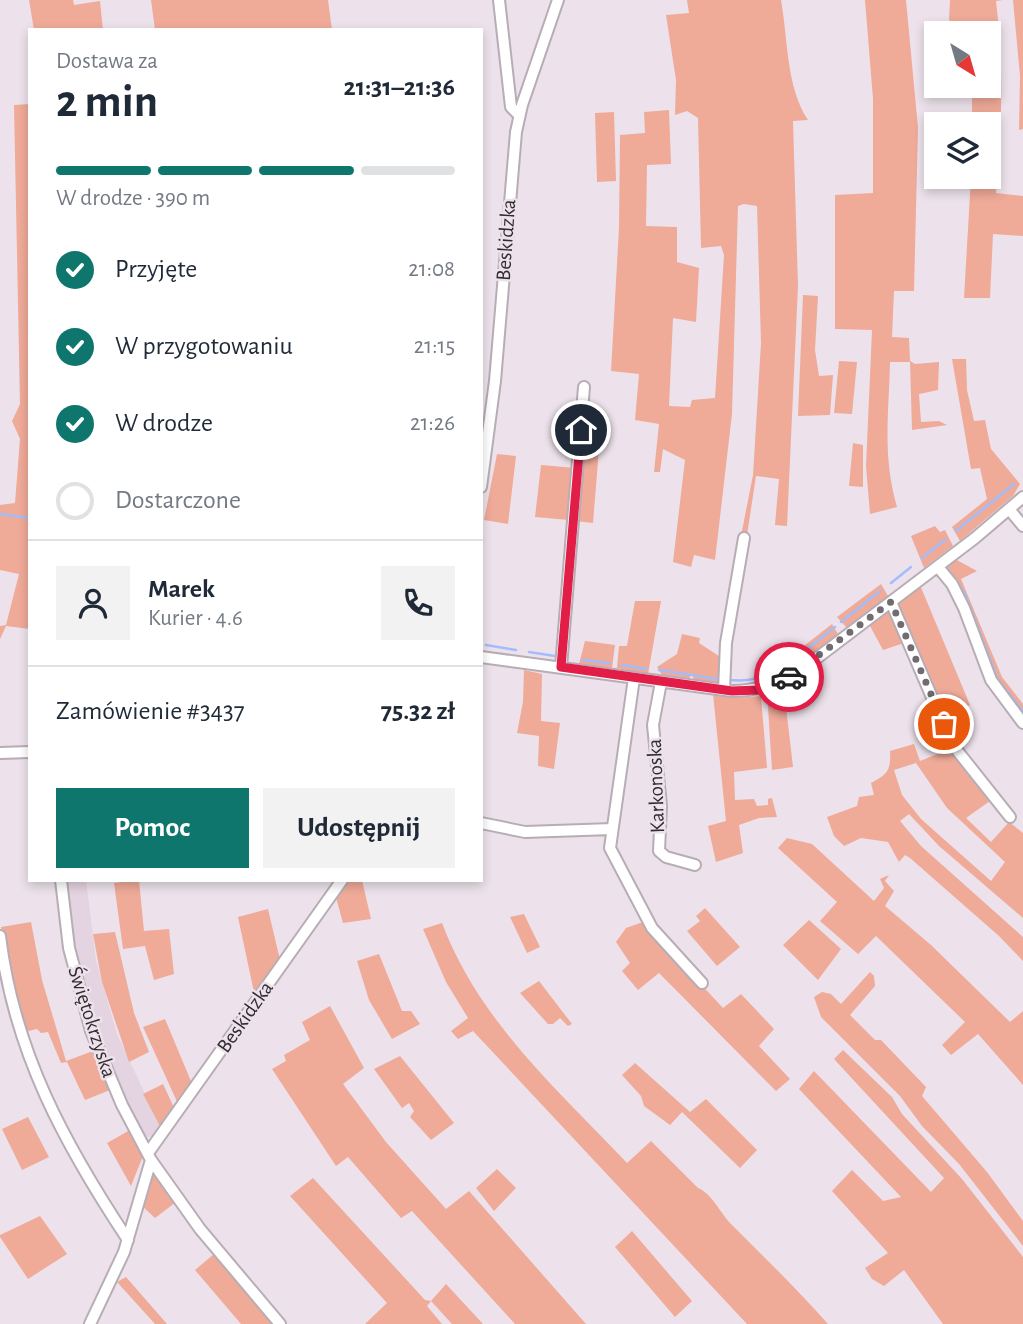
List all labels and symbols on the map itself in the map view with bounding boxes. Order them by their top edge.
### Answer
north arrow [924,21,1001,98]
street label: Beskidzka [493,198,519,281]
pin [551,400,611,460]
courier [754,642,824,712]
pin [914,694,974,754]
street label: Karkonoska [644,738,668,834]
street label: Świętokrzyska [64,963,123,1081]
street label: Beskidzka [213,977,277,1056]

